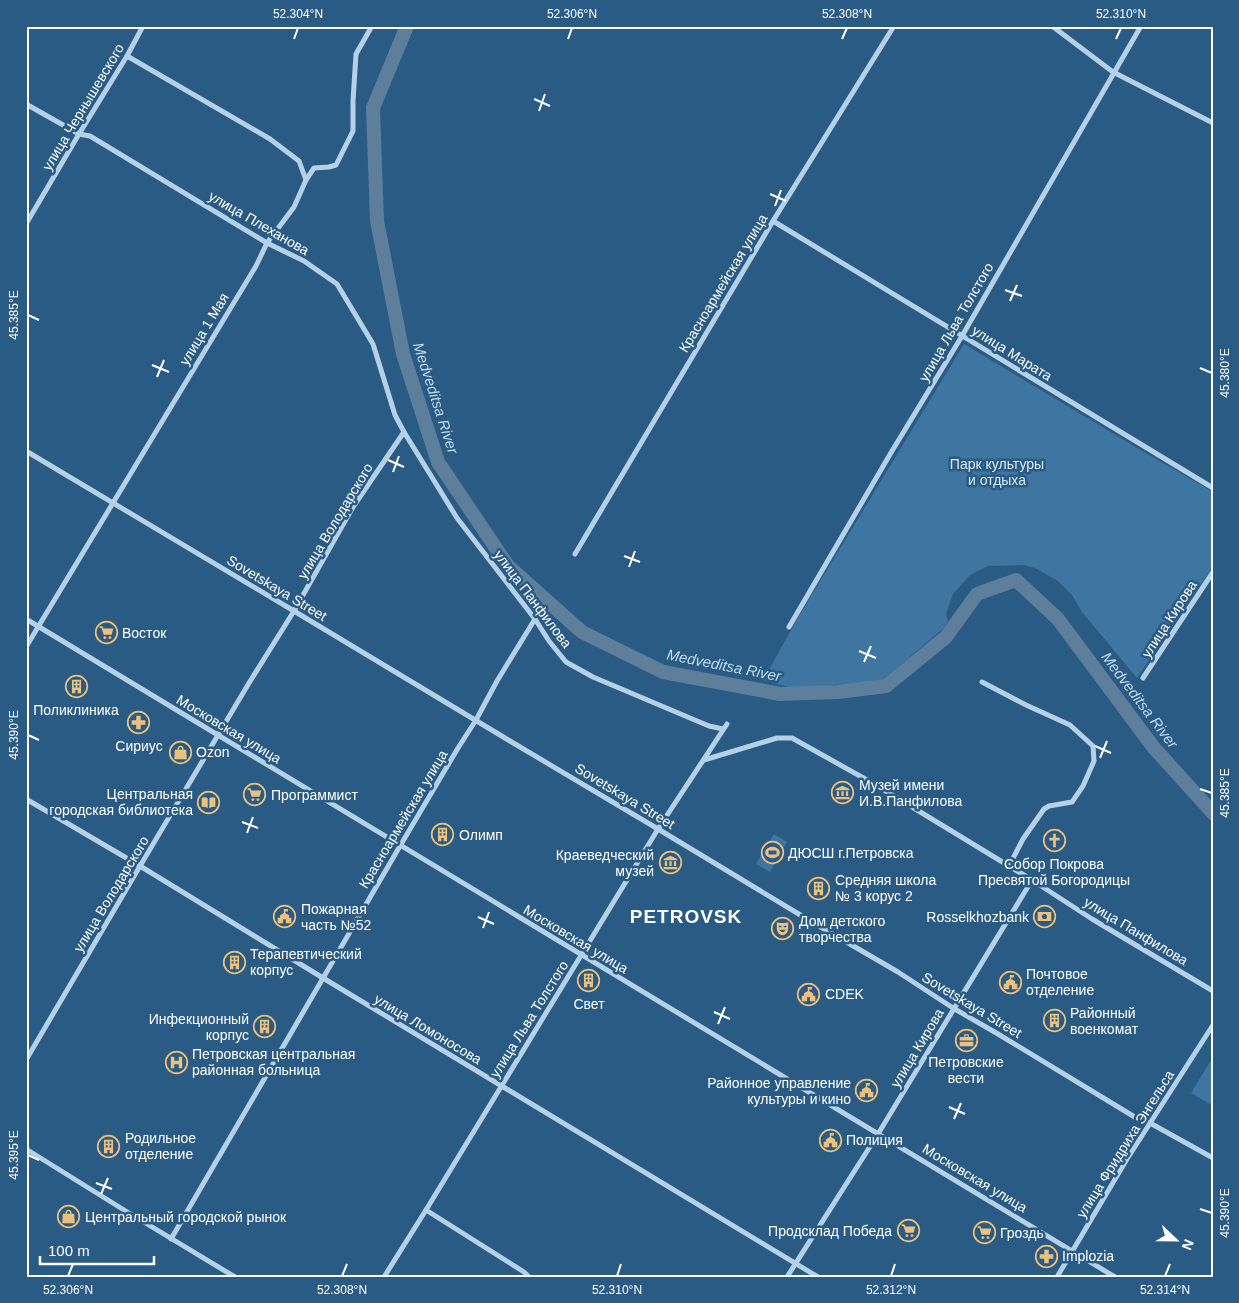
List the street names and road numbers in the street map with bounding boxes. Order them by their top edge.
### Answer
street label: улица Чернышевского [39,41,127,173]
street label: улица Плеханова [206,188,312,258]
street label: Красноармейская улица [675,211,771,355]
street label: улица Льва Толстого [915,260,997,384]
street label: улица 1 Мая [176,290,232,368]
street label: улица Марата [969,322,1055,384]
street label: улица Володарского [294,460,376,582]
street label: улица Панфилова [491,547,575,651]
street label: Sovetskaya Street [224,552,330,624]
street label: улица Кирова [1138,577,1200,661]
street label: Московская улица [174,691,284,767]
street label: Красноармейская улица [355,747,451,891]
street label: Sovetskaya Street [572,760,678,832]
street label: улица Володарского [70,833,152,955]
street label: улица Панфилова [1081,894,1191,968]
street label: Московская улица [521,901,631,977]
street label: улица Льва Толстого [487,958,572,1080]
street label: Sovetskaya Street [919,969,1025,1041]
street label: улица Ломоносова [371,991,485,1067]
street label: улица Кирова [887,1006,947,1090]
street label: улица Фридриха Энгельса [1073,1067,1177,1221]
street label: Московская улица [920,1140,1030,1216]

